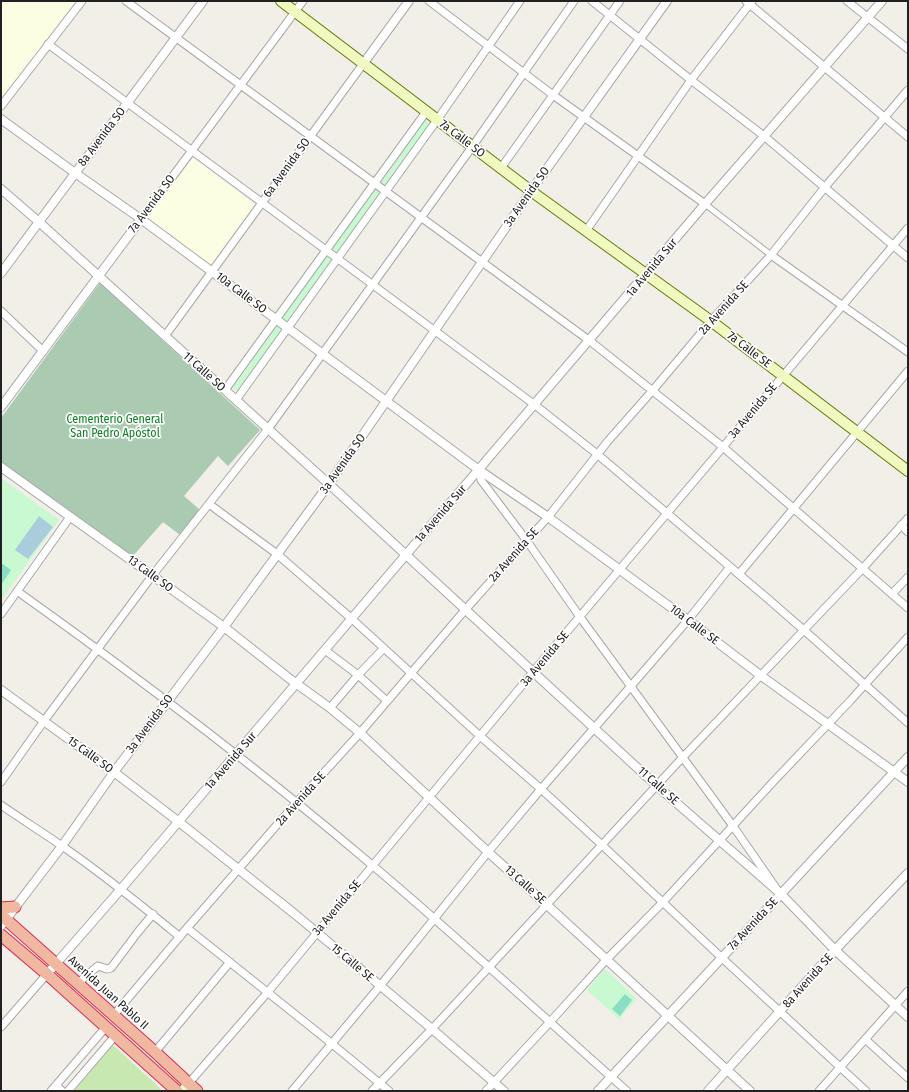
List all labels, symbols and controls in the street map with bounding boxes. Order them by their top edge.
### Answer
street label: 8a Avenida SO [75,105,129,169]
street label: 7a Calle SO [436,117,488,161]
street label: 6a Avenida SO [261,135,313,201]
street label: 3a Avenida SO [501,164,553,230]
street label: 7a Avenida SO [126,172,178,236]
street label: 1a Avenida Sur [623,236,681,300]
street label: 10a Calle SO [213,269,269,317]
street label: 2a Avenida SE [696,278,752,338]
street label: 7a Calle SE [724,329,774,371]
street label: 11 Calle SO [180,349,228,395]
street label: 3a Avenida SE [726,380,780,442]
park label: Cementerio General San Pedro Apóstol [66,413,164,441]
street label: 3a Avenida SO [317,431,369,497]
street label: 1a Avenida Sur [412,482,470,546]
street label: 2a Avenida SE [486,525,542,585]
street label: 13 Calle SO [124,553,176,595]
street label: 10a Calle SE [667,602,721,648]
street label: 3a Avenida SE [518,628,572,690]
street label: 3a Avenida SO [123,692,177,756]
street label: 1a Avenida Sur [202,729,260,793]
street label: 15 Calle SO [64,734,116,776]
street label: 11 Calle SE [634,764,682,808]
street label: 2a Avenida SE [273,769,329,829]
street label: 13 Calle SE [501,863,549,907]
street label: 3a Avenida SE [310,877,364,939]
street label: 7a Avenida SE [725,895,781,953]
street label: 15 Calle SE [328,941,376,985]
street label: 8a Avenida SE [780,951,836,1011]
street label: Avenida Juan Pablo II [65,953,151,1033]

